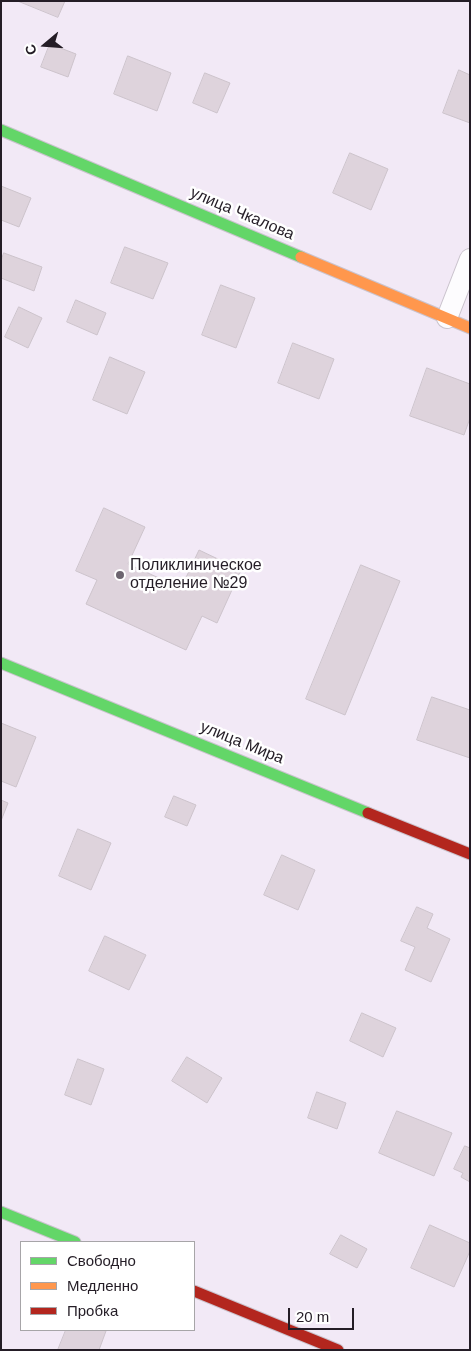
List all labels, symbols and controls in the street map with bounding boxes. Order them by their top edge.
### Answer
north arrow [20,20,70,70]
text: С [22,42,40,57]
street label: улица Чкалова [187,183,297,245]
place label: Поликлиническое отделение №29 [130,556,262,594]
marker: Поликлиническое отделение №29 [114,569,126,581]
street label: улица Мира [197,718,287,768]
legend [20,1241,195,1331]
text: Свободно [67,1252,136,1269]
text: Медленно [67,1277,138,1294]
scale bar [291,1298,357,1330]
text: Пробка [67,1302,118,1319]
text: 20 m [296,1308,329,1325]

